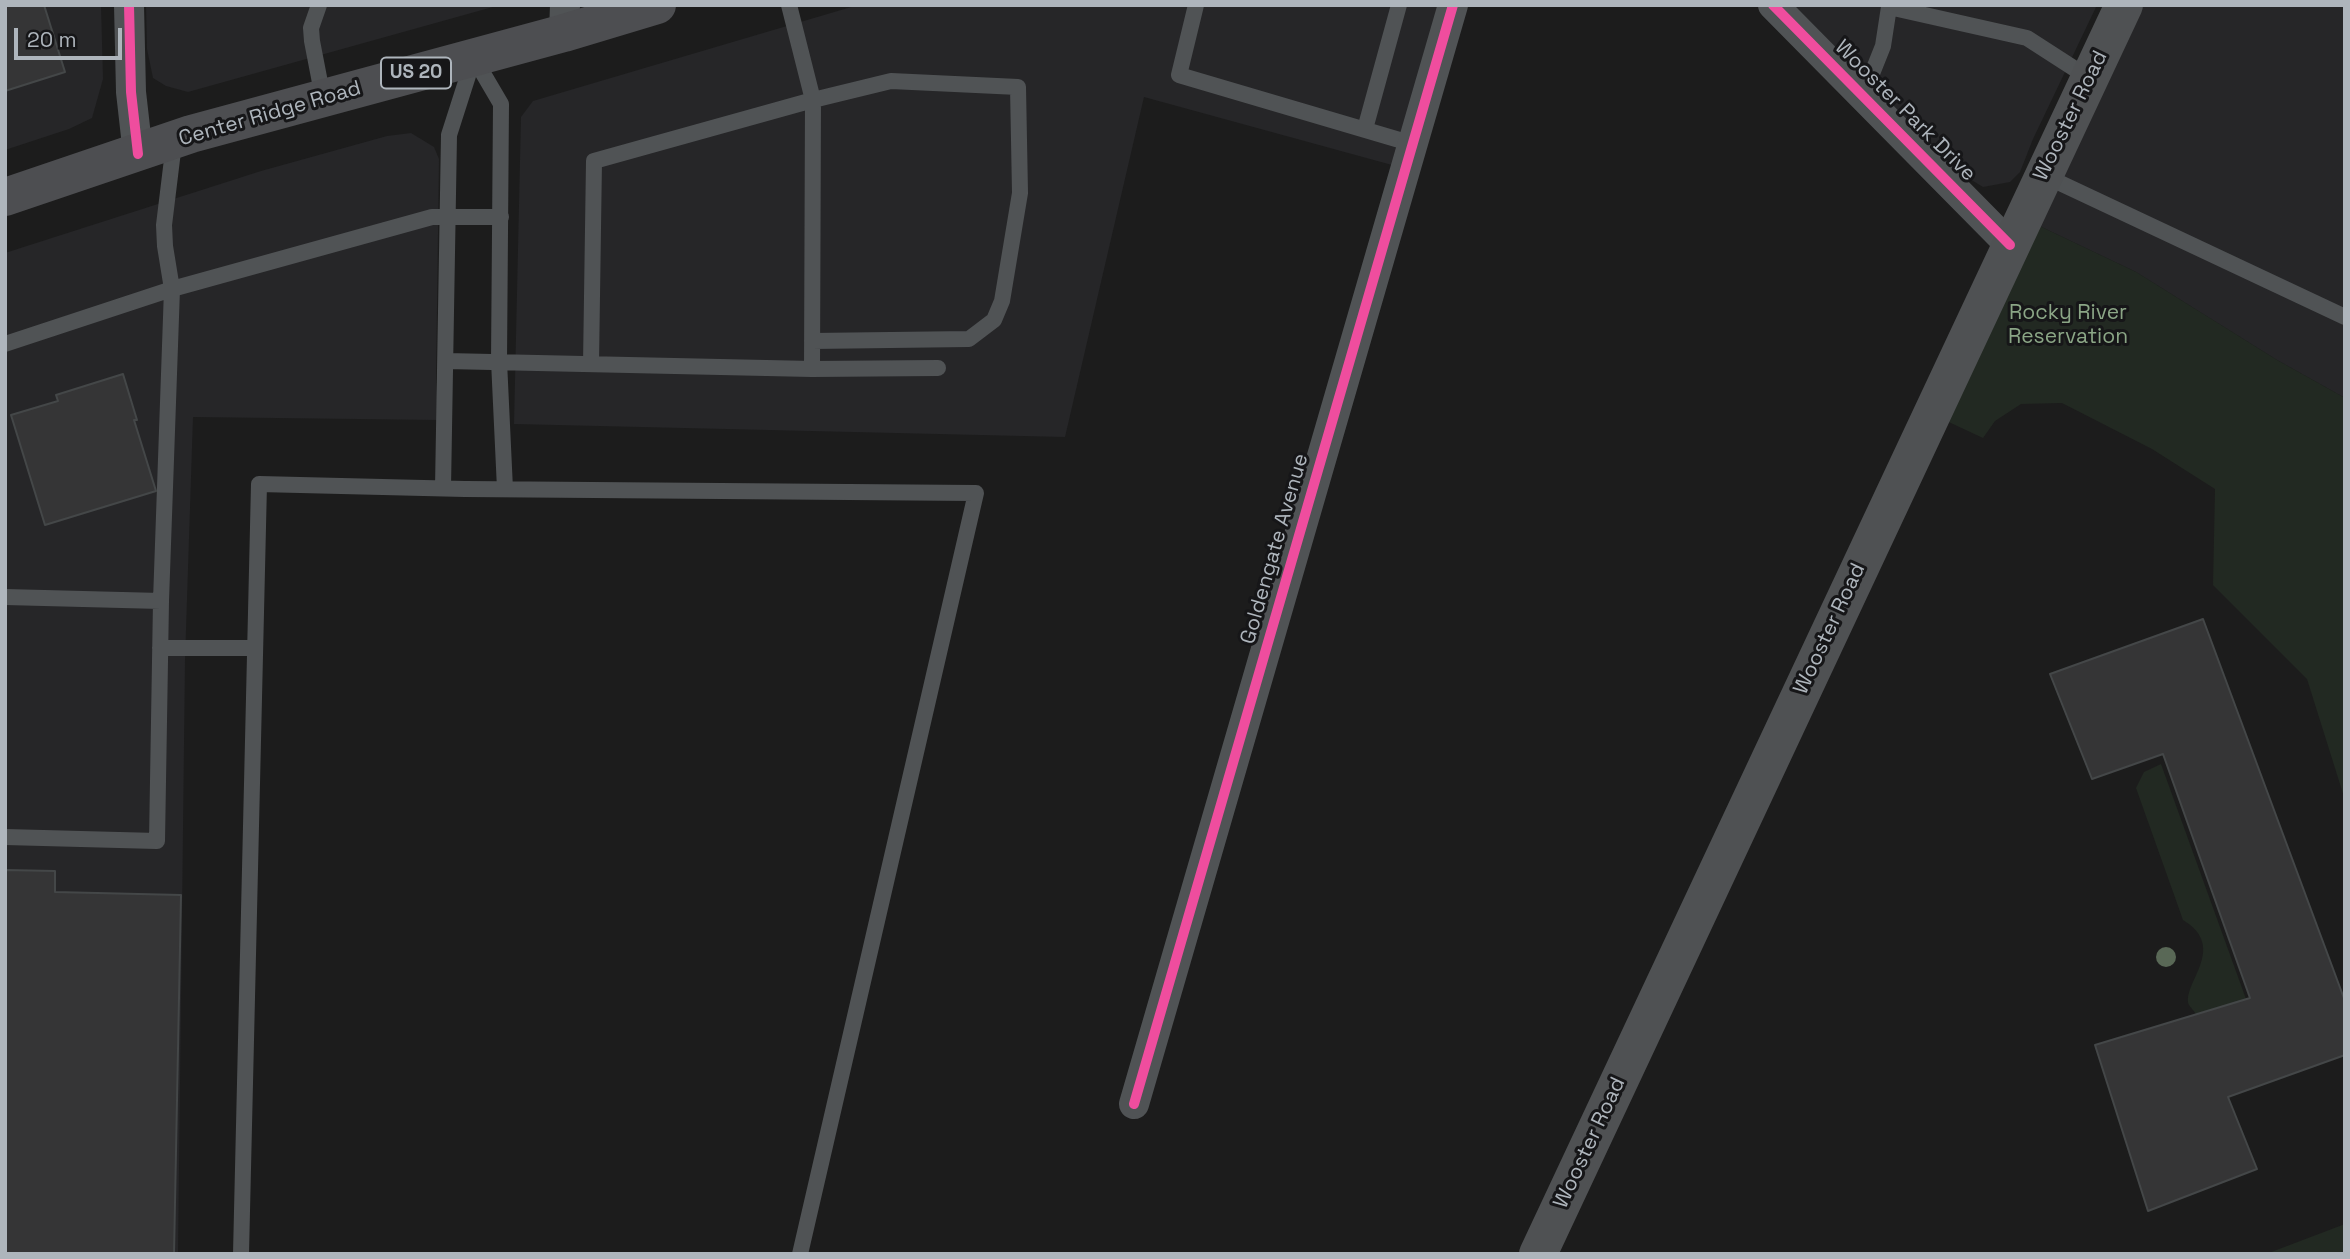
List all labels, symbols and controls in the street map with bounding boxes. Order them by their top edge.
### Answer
scale bar [18,14,126,58]
text: 20 m [27,26,77,53]
street label: Wooster Park Drive [1829,35,1981,187]
street label: Wooster Road [2029,47,2113,185]
road number: US 20 [381,58,451,88]
street label: Center Ridge Road [176,76,364,152]
park label: Rocky River Reservation [2008,300,2128,350]
street label: Goldengate Avenue [1236,451,1314,647]
street label: Wooster Road [1789,560,1871,698]
street label: Wooster Road [1549,1074,1631,1212]

